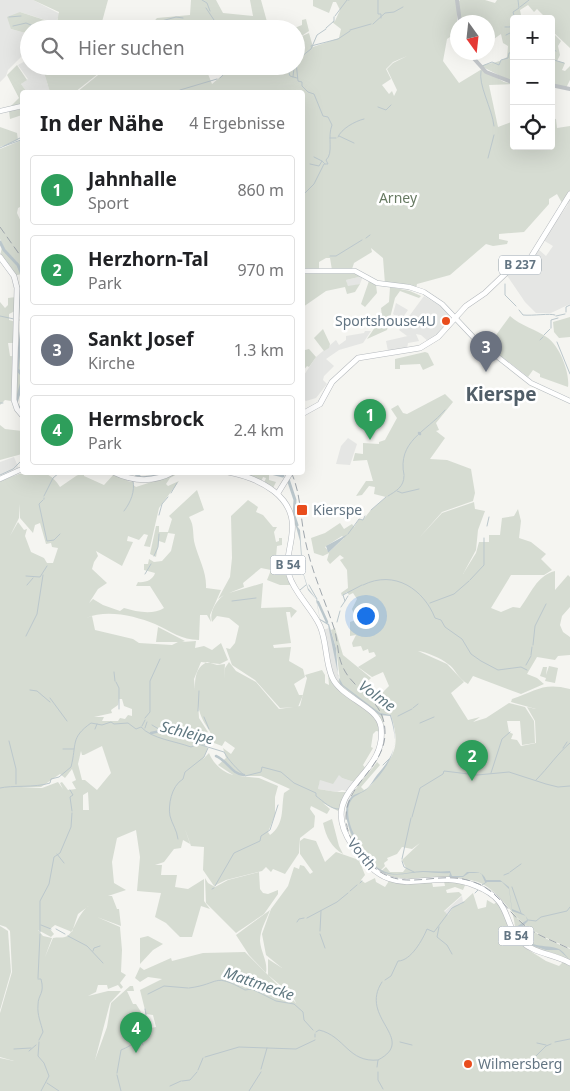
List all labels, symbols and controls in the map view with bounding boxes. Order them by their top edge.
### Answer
north arrow [450,15,495,60]
map controls [510,15,555,150]
button: + [510,15,555,60]
search box [20,20,305,75]
icon: search [38,34,66,62]
text: Hier suchen [78,35,185,61]
button: − [510,60,555,105]
button: locate [510,105,555,150]
text: In der Nähe [40,109,164,137]
text: 4 Ergebnisse [189,112,285,134]
text: Jahnhalle [88,166,177,192]
text: 1 [52,179,62,201]
text: 860 m [237,179,284,201]
park label: Arney [379,188,418,207]
text: Sport [88,192,129,214]
text: Herzhorn-Tal [88,246,209,272]
road number: B 237 [499,256,541,274]
text: 2 [52,259,62,281]
text: 970 m [237,259,284,281]
text: Park [88,272,122,294]
place label: Sportshouse4U [335,311,436,330]
marker: Sportshouse4U [440,315,452,327]
text: Sankt Josef [88,326,194,352]
pin: 3 [470,331,502,372]
text: 3 [52,339,62,361]
text: 1.3 km [234,339,284,361]
text: Kirche [88,352,135,374]
district label: Kierspe [465,381,537,407]
pin: 1 [354,399,386,440]
text: Hermsbrock [88,406,204,432]
text: 4 [52,419,62,441]
text: 2.4 km [234,419,284,441]
text: Park [88,432,122,454]
place label: Kierspe [313,500,362,519]
marker: Kierspe [295,503,309,517]
road number: B 54 [270,556,306,574]
your location [353,603,379,629]
water label: Volme [355,675,400,716]
water label: Schleipe [158,716,217,748]
pin: 2 [456,740,488,781]
street label: Vorth [344,834,381,874]
road number: B 54 [498,926,534,946]
water label: Mattmecke [221,962,298,1005]
pin: 4 [120,1012,152,1053]
place label: Wilmersberg [478,1054,562,1073]
marker: Wilmersberg [462,1058,474,1070]

